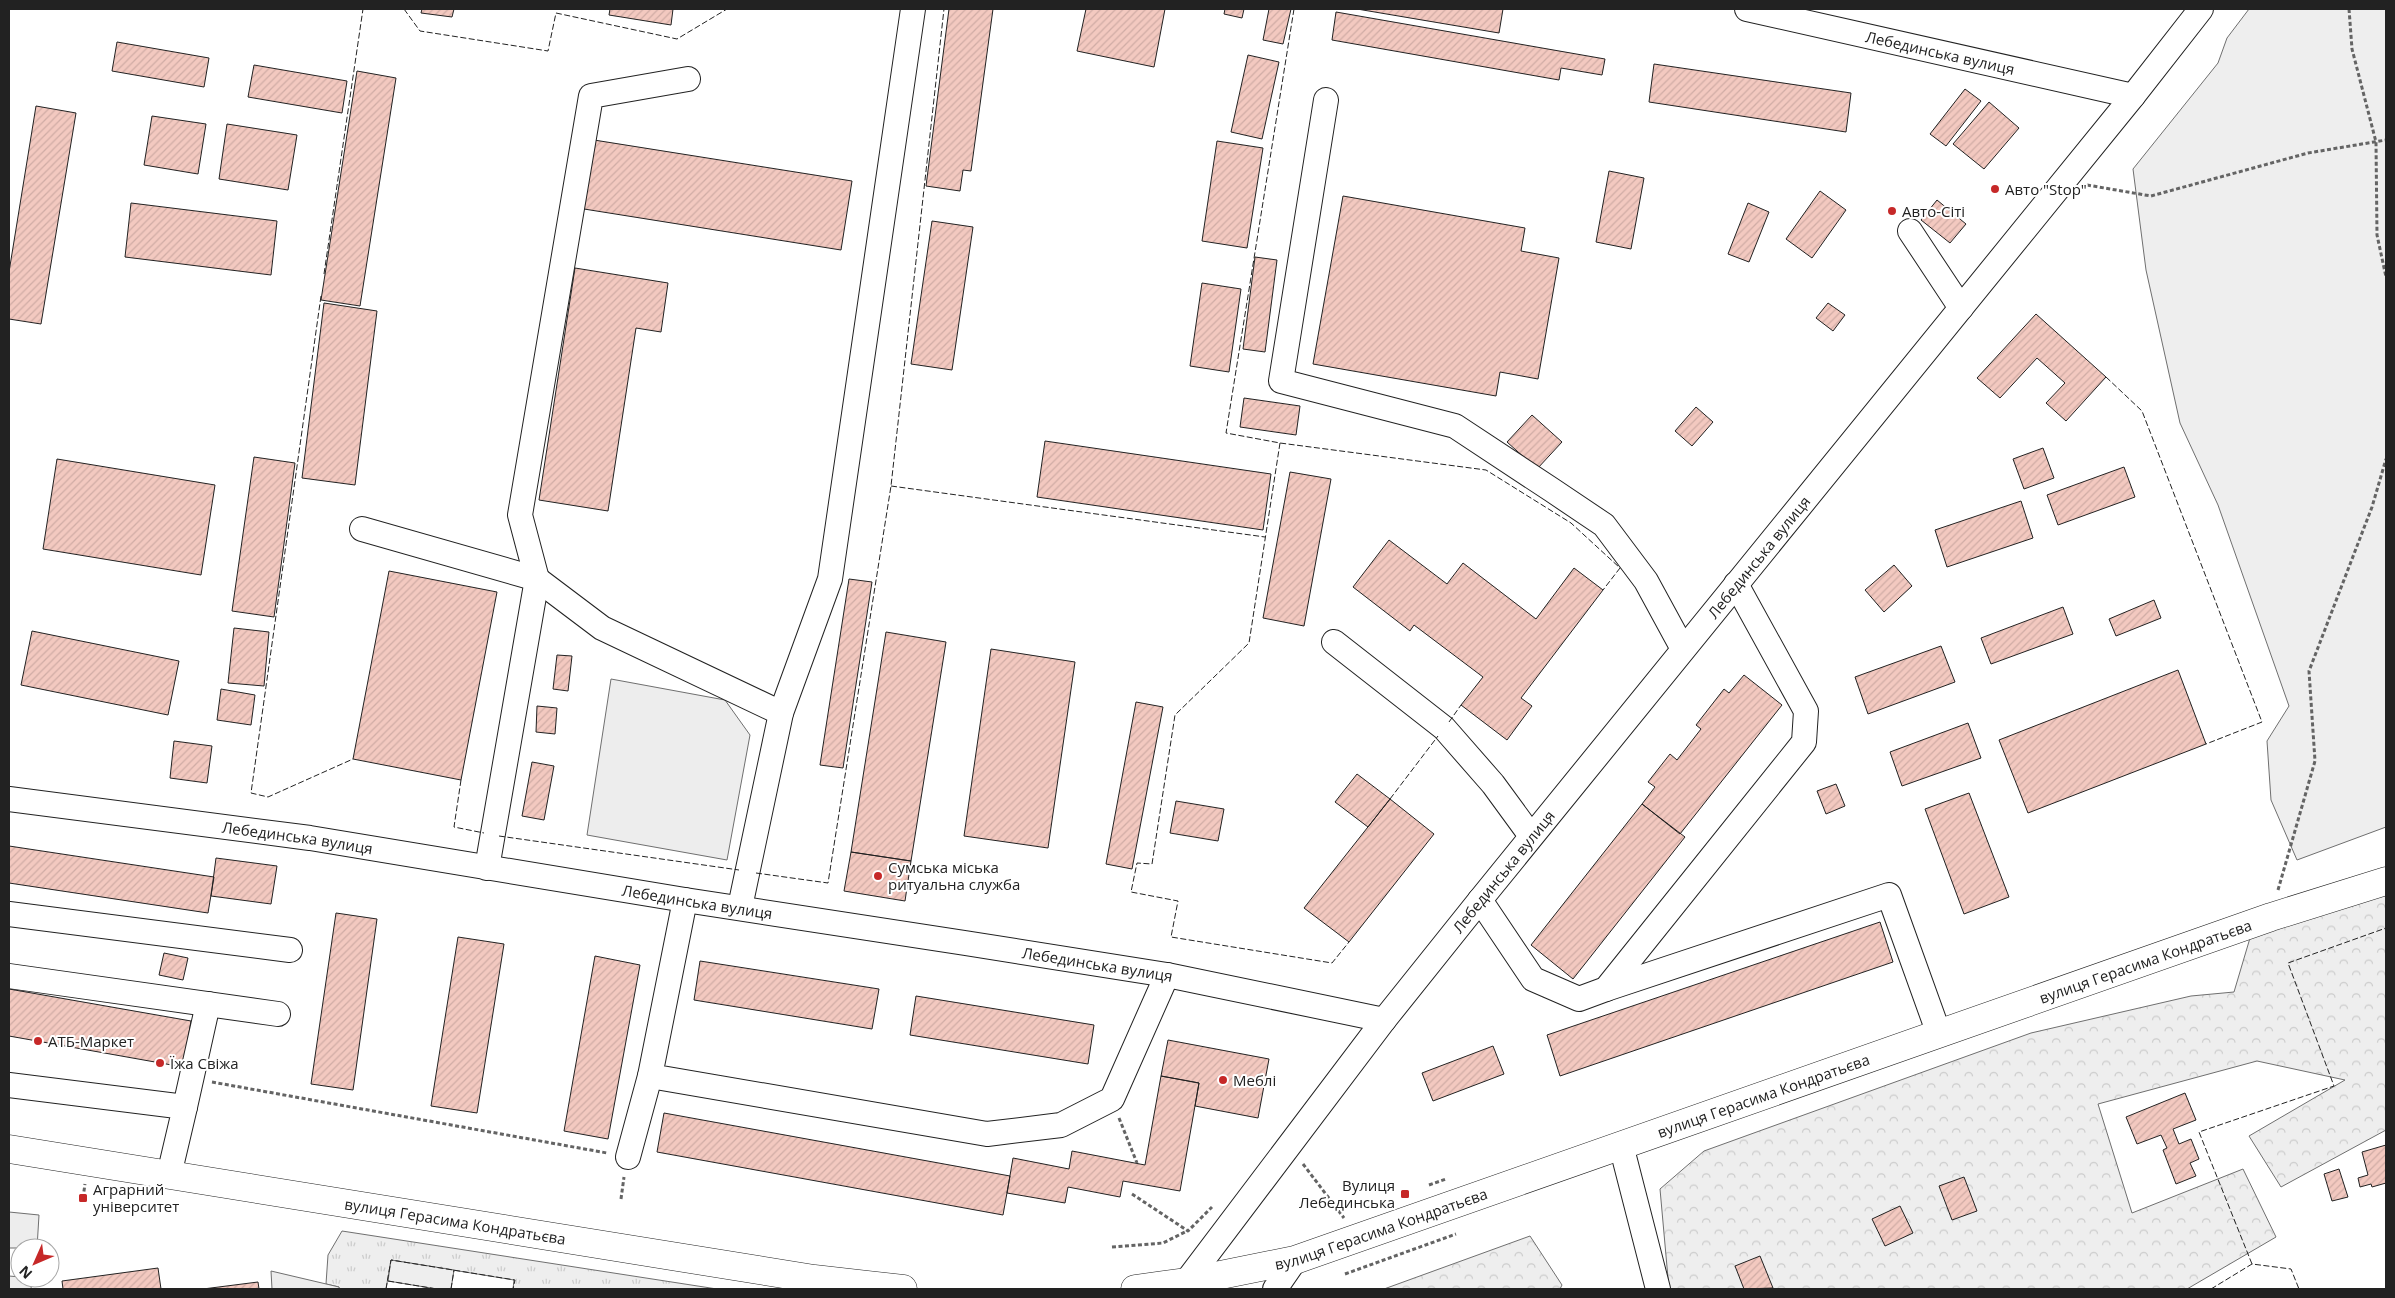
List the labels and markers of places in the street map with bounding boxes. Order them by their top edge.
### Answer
place label: Авто "Stop" [2005,179,2087,199]
marker: Авто "Stop" [1989,183,2001,195]
place label: Авто-Сіті [1902,201,1965,221]
marker: Авто-Сіті [1886,205,1898,217]
place label: Сумська міська ритуальна служба [888,857,1020,894]
marker: Сумська міська ритуальна служба [872,870,884,882]
place label: АТБ-Маркет [48,1031,134,1051]
marker: АТБ-Маркет [32,1035,44,1047]
place label: Їжа Свіжа [170,1053,239,1073]
marker: Їжа Свіжа [154,1057,166,1069]
place label: Меблі [1233,1070,1276,1090]
marker: Меблі [1217,1074,1229,1086]
place label: Вулиця Лебединська [1299,1175,1395,1212]
place label: Аграрний університет [93,1179,179,1216]
marker: Вулиця Лебединська [1399,1188,1411,1200]
marker: Аграрний університет [77,1192,89,1204]

